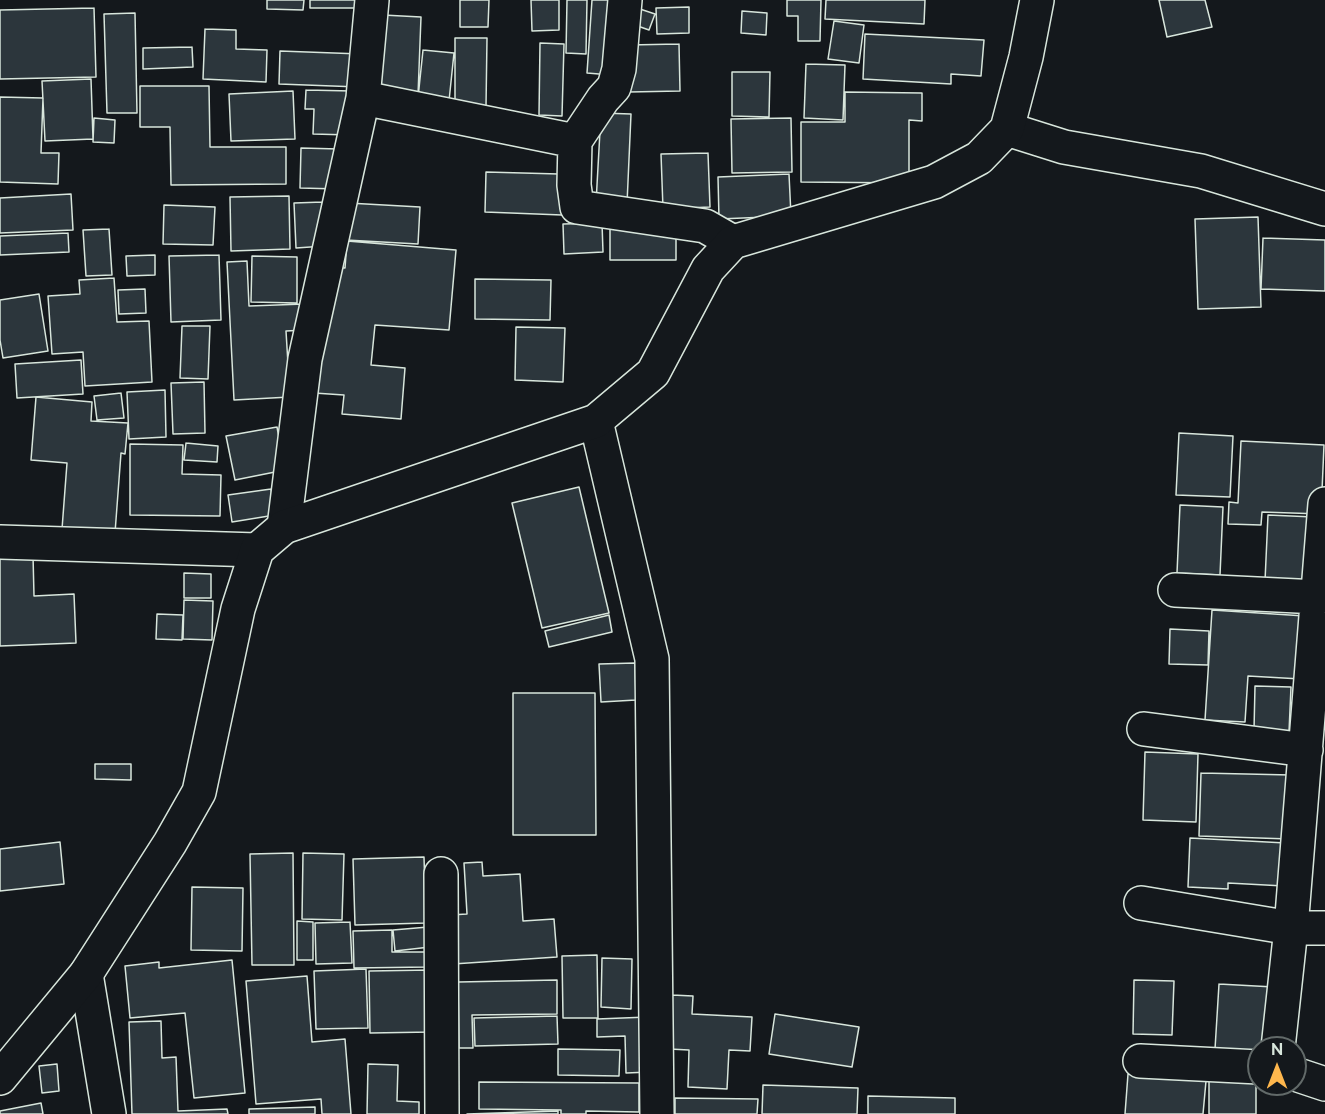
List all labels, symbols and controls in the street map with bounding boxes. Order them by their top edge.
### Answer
north arrow [1247,1036,1307,1096]
text: N [1271,1040,1283,1059]

